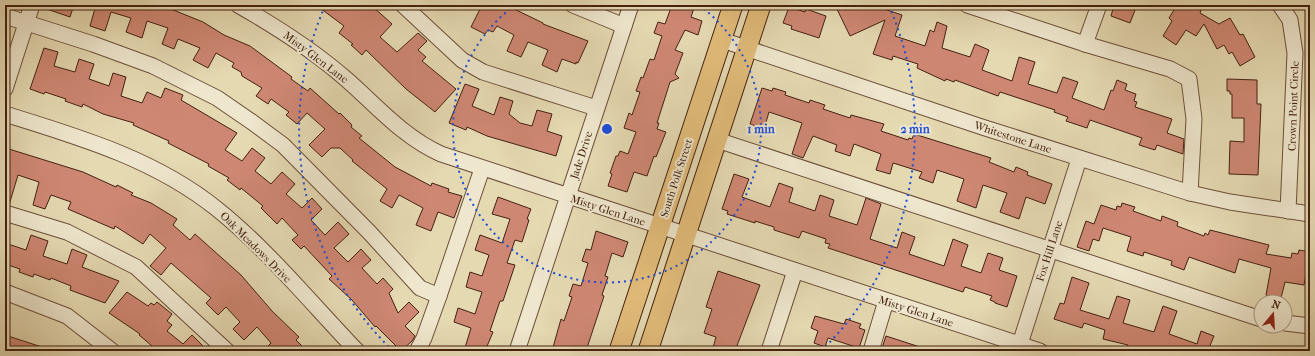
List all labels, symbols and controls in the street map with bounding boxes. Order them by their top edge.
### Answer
street label: Misty Glen Lane [281,29,351,86]
street label: Crown Point Circle [1285,60,1302,151]
street label: Whitestone Lane [972,119,1054,156]
centre of rings [600,122,614,136]
text: 1 min [747,122,776,136]
text: 2 min [900,122,931,136]
street label: Jade Drive [567,129,595,182]
street label: South Polk Street [658,137,695,219]
street label: Misty Glen Lane [569,192,647,229]
street label: Oak Meadows Drive [217,209,294,286]
street label: Fox Hill Lane [1034,219,1066,283]
street label: Misty Glen Lane [877,293,955,330]
north arrow [1253,294,1293,334]
text: N [1270,297,1283,313]

